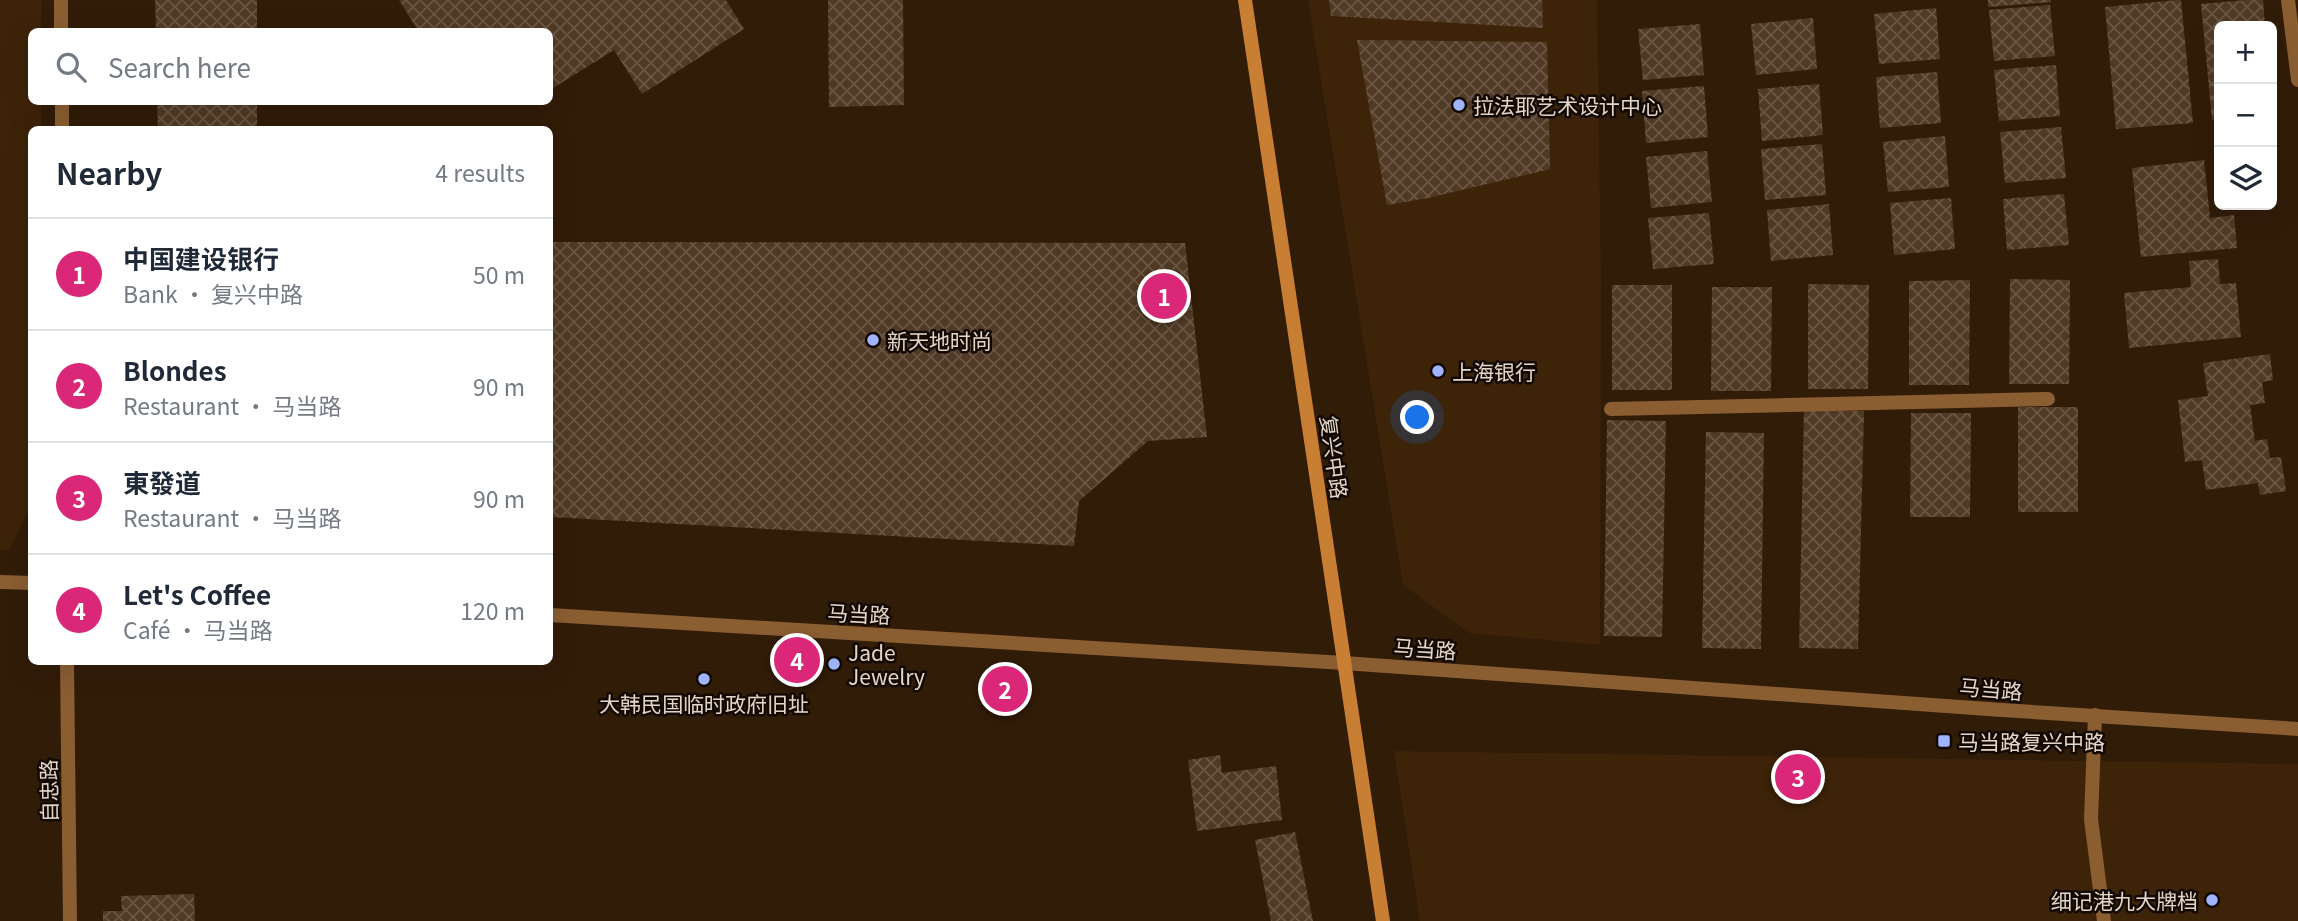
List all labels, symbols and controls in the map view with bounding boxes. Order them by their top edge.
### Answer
map controls [2214,21,2277,210]
button: + [2214,21,2277,84]
search box [28,28,553,105]
icon: search [52,48,90,86]
text: Search here [108,48,251,85]
button: − [2214,84,2277,147]
place label: 拉法耶艺术设计中心 [1473,90,1662,120]
marker: 拉法耶艺术设计中心 [1451,97,1467,113]
button: layers [2214,147,2277,210]
text: Nearby [56,150,162,194]
text: 4 results [435,155,525,189]
text: 中国建设银行 [123,239,279,276]
text: 1 [72,257,86,291]
text: 50 m [473,257,525,291]
pin: 1 [1141,270,1187,322]
text: Bank · 复兴中路 [123,276,303,310]
place label: 新天地时尚 [887,325,992,355]
marker: 新天地时尚 [865,332,881,348]
text: Blondes [123,351,227,388]
place label: 上海银行 [1452,356,1536,386]
marker: 上海银行 [1430,363,1446,379]
text: 2 [72,369,86,403]
text: 90 m [473,369,525,403]
text: Restaurant · 马当路 [123,388,341,422]
your location [1400,400,1434,434]
street label: 复兴中路 [1314,413,1356,501]
text: 東發道 [123,463,201,500]
text: 3 [72,481,86,515]
text: 90 m [473,481,525,515]
text: Restaurant · 马当路 [123,500,341,534]
text: Let's Coffee [123,575,271,612]
text: 4 [72,593,86,627]
text: 120 m [460,593,525,627]
street label: 马当路 [827,596,891,630]
text: Café · 马当路 [123,612,273,646]
street label: 马当路 [1393,631,1457,665]
pin: 4 [774,634,820,686]
place label: Jade Jewelry [848,637,925,691]
marker: Jade Jewelry [826,656,842,672]
pin: 2 [982,663,1028,715]
street label: 马当路 [1958,670,2024,706]
marker: 大韩民国临时政府旧址 [696,671,712,687]
place label: 大韩民国临时政府旧址 [599,688,809,718]
place label: 马当路复兴中路 [1958,726,2105,756]
marker: 马当路复兴中路 [1936,733,1952,749]
pin: 3 [1775,751,1821,803]
street label: 自忠路 [32,759,64,823]
place label: 细记港九大牌档 [2051,885,2198,915]
marker: 细记港九大牌档 [2204,892,2220,908]

